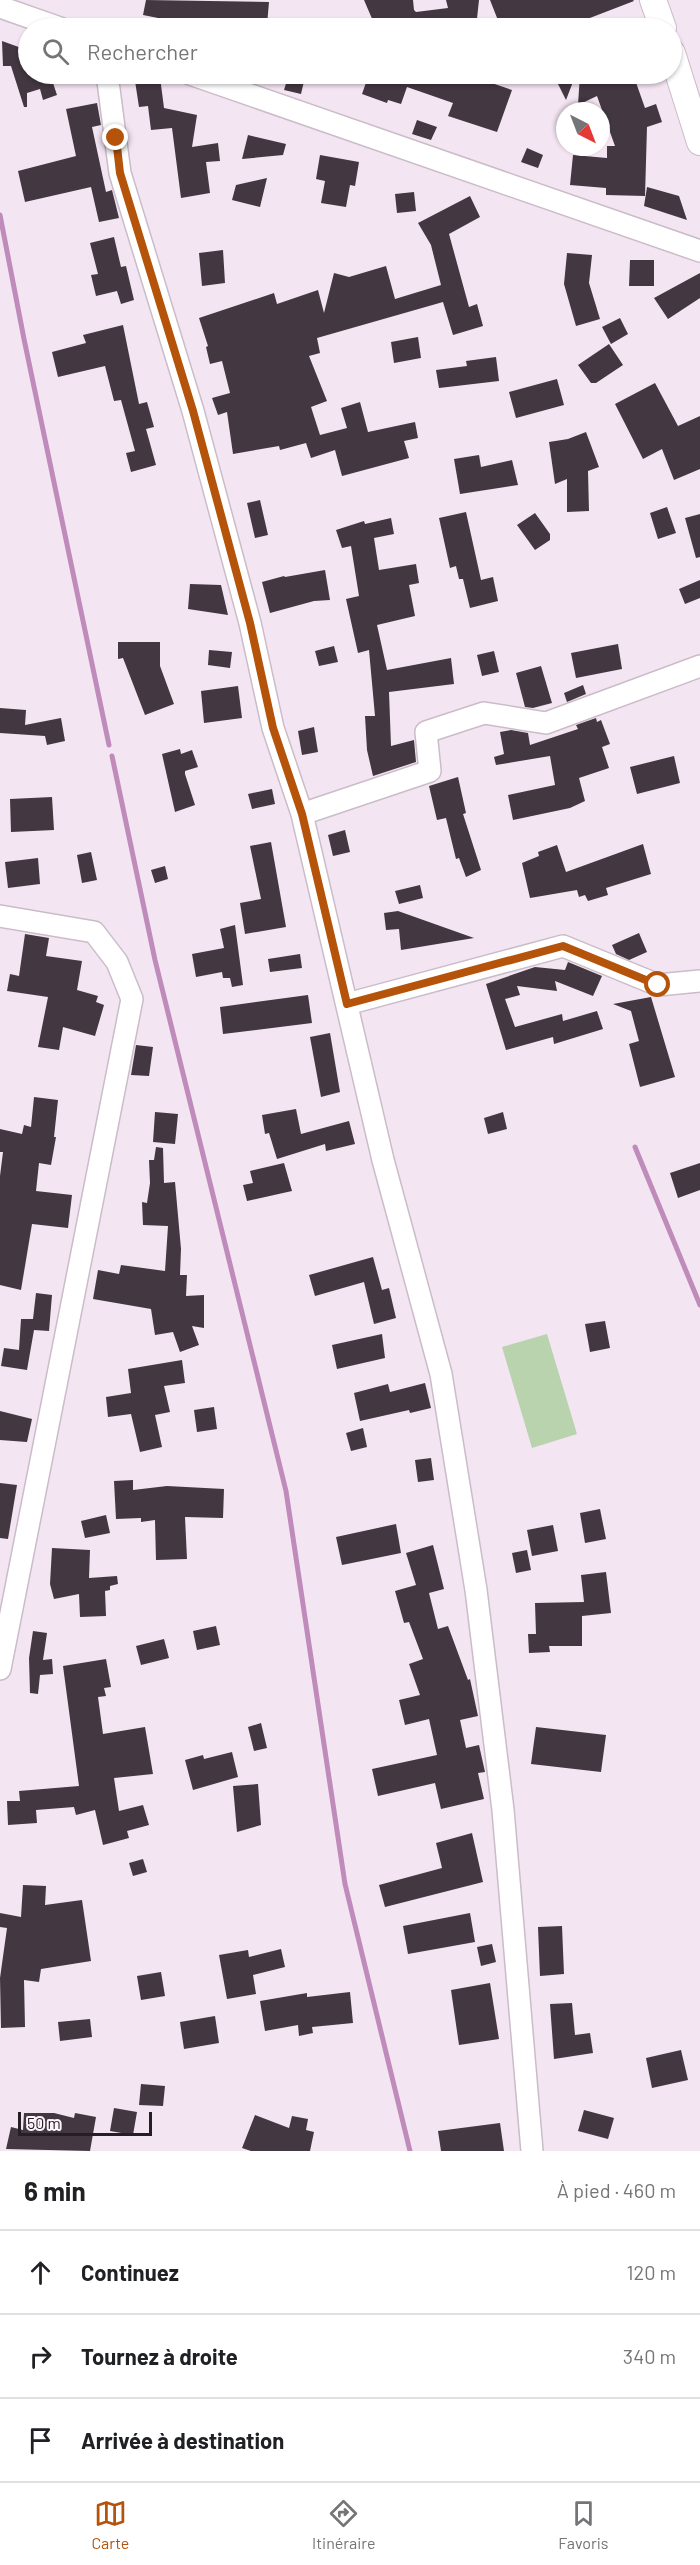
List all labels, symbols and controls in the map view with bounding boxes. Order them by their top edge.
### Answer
search box [18,18,682,84]
icon: search [39,35,72,68]
text: Rechercher [87,38,198,64]
north arrow [556,102,610,156]
route end [102,124,128,150]
route start [644,971,670,997]
scale bar [18,2109,152,2136]
text: 50 m [27,2113,61,2132]
text: 6 min [24,2175,86,2206]
text: À pied · 460 m [557,2178,676,2202]
icon: ahead [24,2256,57,2289]
text: Continuez [81,2259,179,2285]
text: 120 m [626,2260,676,2284]
icon: right [24,2340,57,2373]
text: Tournez à droite [81,2343,238,2369]
text: 340 m [623,2344,676,2368]
icon: arrive [24,2424,57,2457]
text: Arrivée à destination [81,2427,284,2453]
tab: Carte [91,2497,129,2552]
tab: Itinéraire [312,2497,376,2552]
tab: Favoris [558,2497,609,2552]

